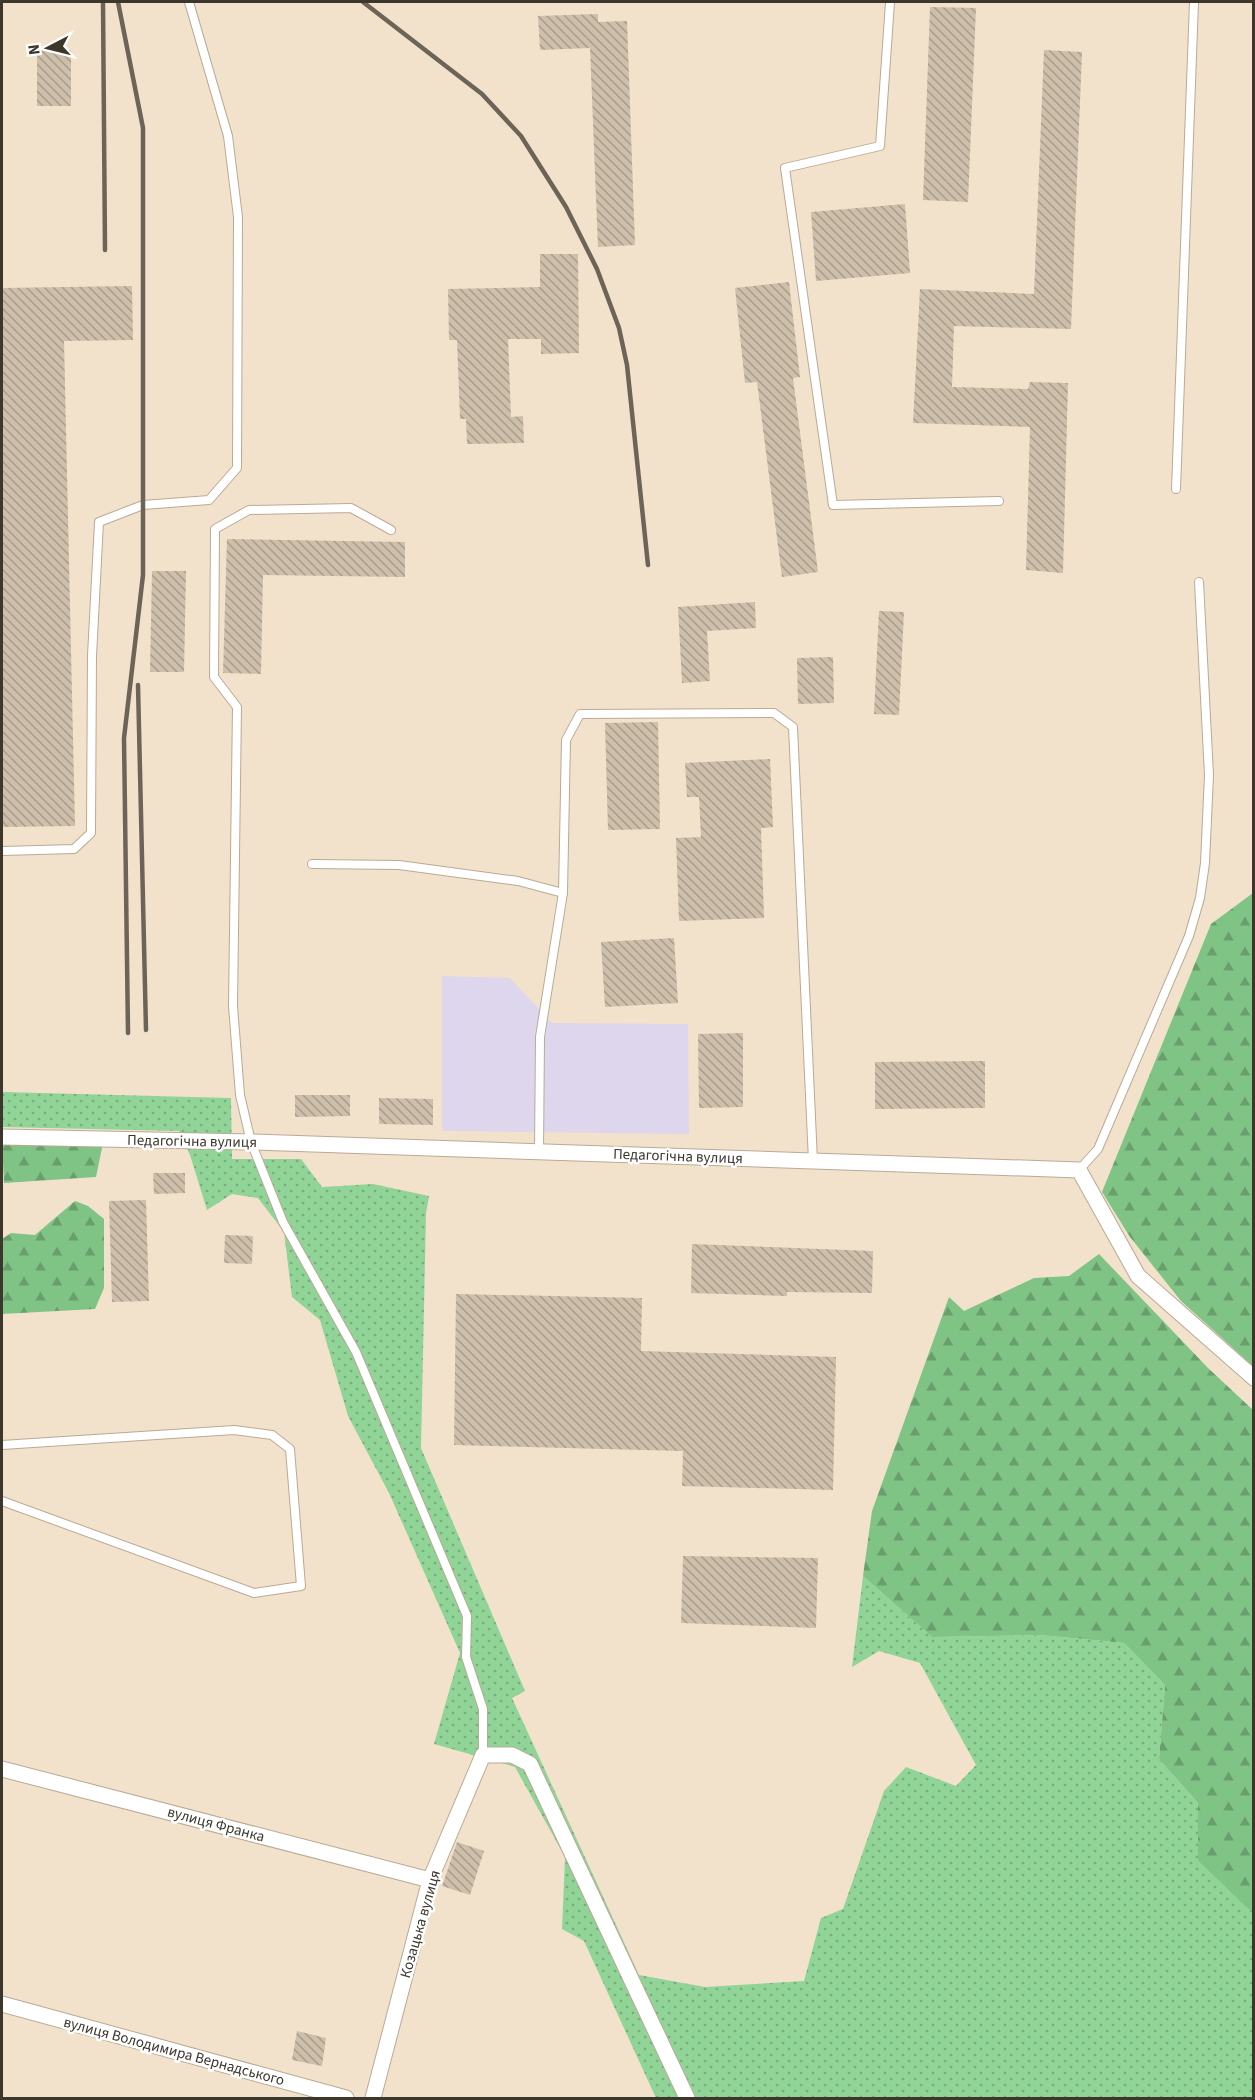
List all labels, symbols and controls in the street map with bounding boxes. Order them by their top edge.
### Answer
north arrow [18,18,78,78]
text: N [23,43,46,56]
street label: Педагогічна вулиця [127,1130,257,1153]
street label: Педагогічна вулиця [613,1144,743,1169]
street label: вулиця Франка [165,1801,267,1848]
street label: Козацька вулиця [395,1868,446,1981]
street label: вулиця Володимира Вернадського [61,2012,287,2091]

